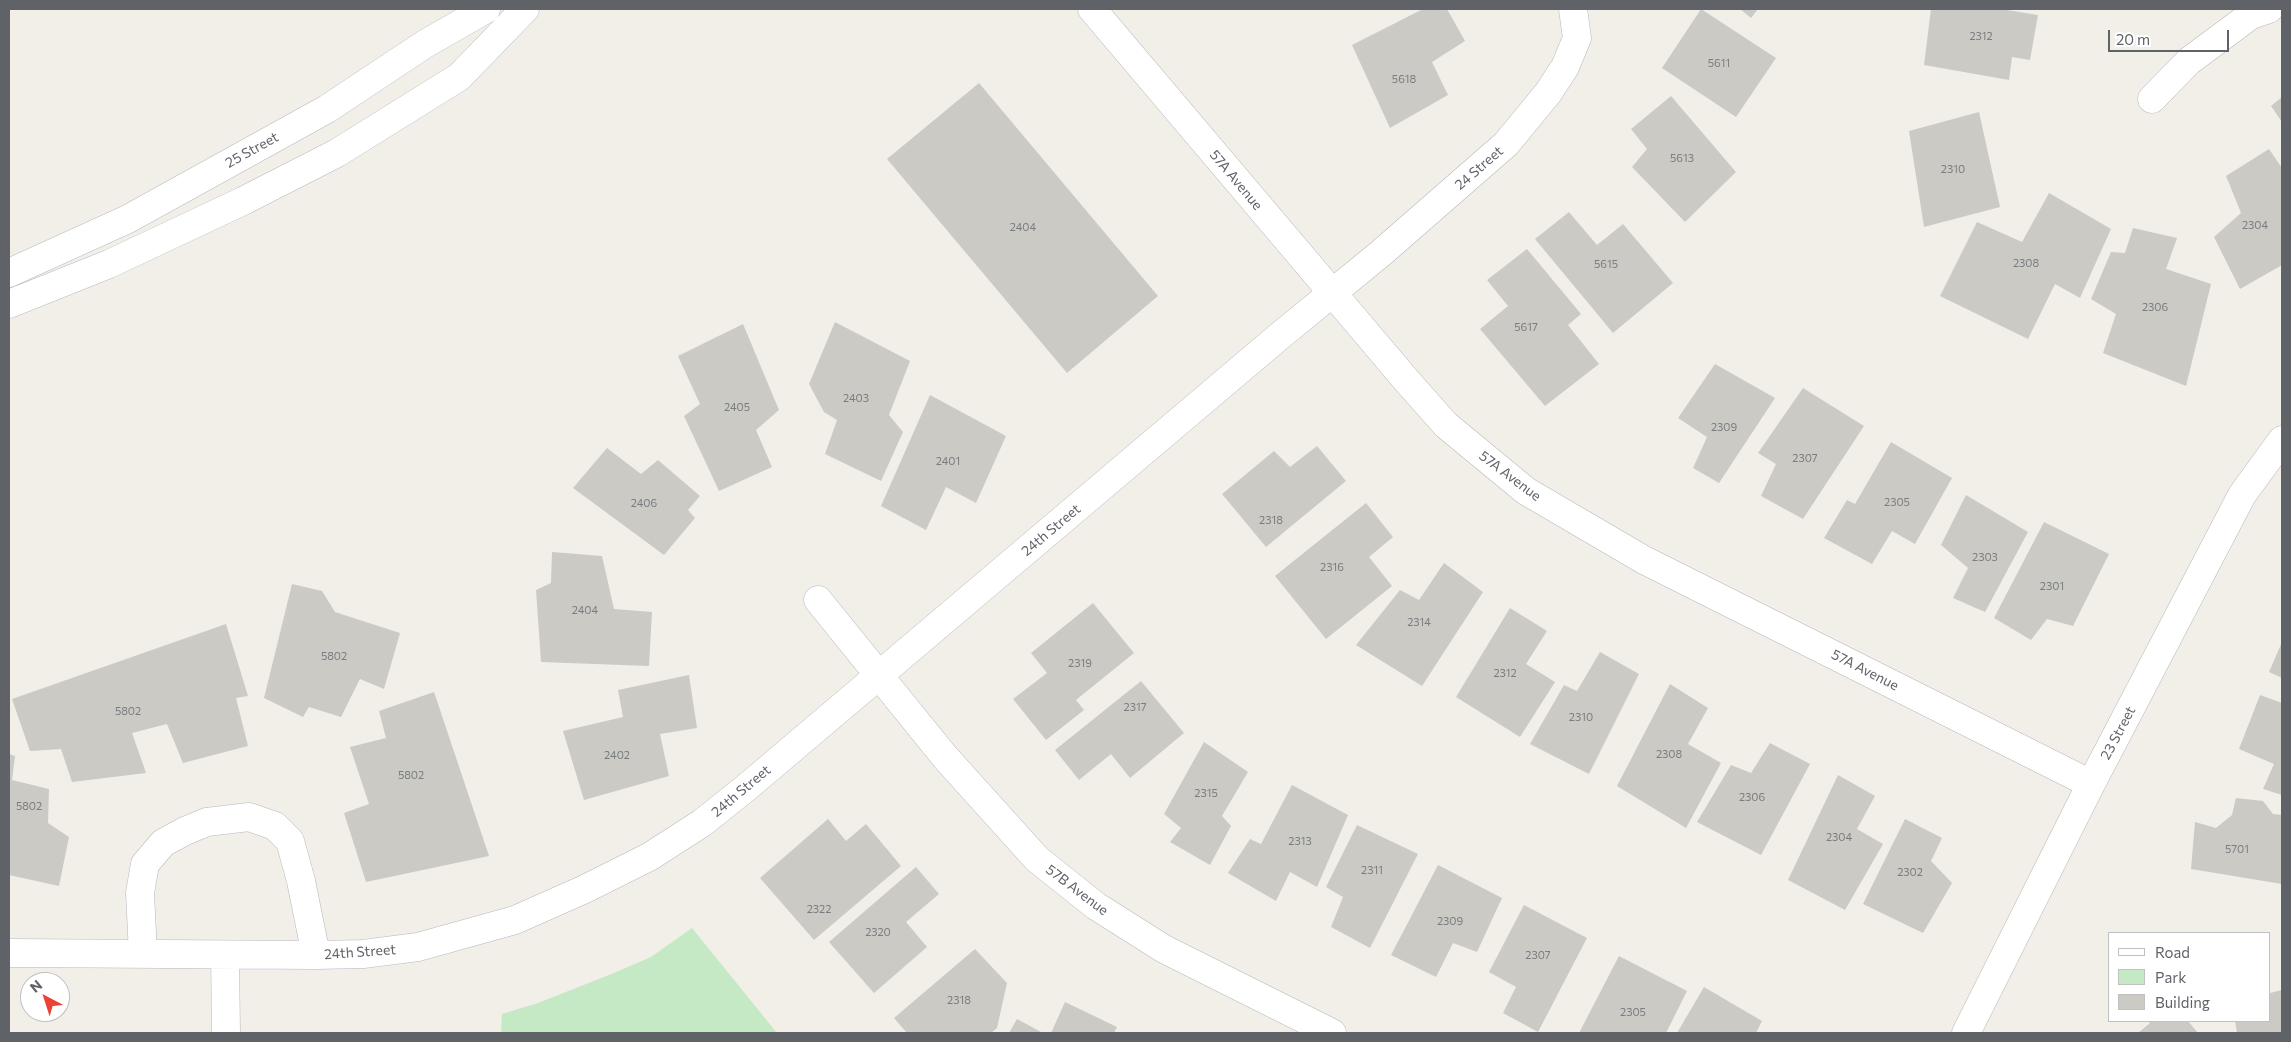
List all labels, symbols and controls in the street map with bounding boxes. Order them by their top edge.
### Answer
scale bar [2111,20,2232,52]
house number: 2312 [1969,29,1993,43]
text: 20 m [2116,30,2150,48]
house number: 5611 [1708,56,1730,70]
house number: 5618 [1392,72,1416,86]
street label: 25 Street [223,129,281,171]
street label: 24 Street [1452,143,1506,193]
street label: 57A Avenue [1206,147,1266,213]
house number: 5613 [1670,151,1694,165]
house number: 2310 [1941,162,1965,176]
house number: 2304 [2242,218,2268,232]
house number: 2404 [1010,220,1036,234]
house number: 2308 [2013,256,2039,270]
house number: 5615 [1594,257,1618,271]
house number: 2306 [2142,300,2168,314]
house number: 5617 [1514,320,1538,334]
house number: 2403 [843,391,869,405]
house number: 2405 [724,400,750,414]
house number: 2309 [1711,420,1737,434]
street label: 57A Avenue [1476,447,1544,505]
house number: 2307 [1792,451,1818,465]
house number: 2401 [936,454,960,468]
house number: 2305 [1884,495,1910,509]
house number: 2406 [631,496,657,510]
street label: 24th Street [1018,500,1084,560]
house number: 2318 [1259,513,1283,527]
house number: 2303 [1972,550,1998,564]
house number: 2316 [1320,560,1344,574]
house number: 2301 [2040,579,2064,593]
house number: 2404 [572,603,598,617]
house number: 2314 [1407,615,1431,629]
street label: 57A Avenue [1829,646,1901,694]
house number: 5802 [321,649,347,663]
house number: 2319 [1068,656,1092,670]
house number: 2312 [1493,666,1517,680]
house number: 2317 [1124,700,1146,714]
street label: 23 Street [2097,703,2139,763]
house number: 5802 [115,704,141,718]
house number: 2310 [1569,710,1593,724]
house number: 2308 [1656,747,1682,761]
house number: 2402 [604,748,630,762]
street label: 24th Street [708,761,774,821]
house number: 5802 [398,768,424,782]
house number: 2315 [1194,786,1218,800]
house number: 2306 [1739,790,1765,804]
house number: 5802 [16,799,42,813]
house number: 2304 [1826,830,1852,844]
house number: 2313 [1288,834,1312,848]
house number: 5701 [2225,842,2249,856]
street label: 57B Avenue [1042,861,1112,919]
house number: 2311 [1361,863,1383,877]
house number: 2302 [1897,865,1923,879]
house number: 2322 [807,902,831,916]
house number: 2309 [1437,914,1463,928]
house number: 2320 [865,925,891,939]
legend [2108,932,2271,1022]
street label: 24th Street [324,941,396,963]
text: Road [2155,943,2190,961]
house number: 2307 [1525,948,1551,962]
text: Park [2155,968,2186,986]
north arrow [20,972,70,1022]
text: N [26,976,45,996]
house number: 2318 [947,993,971,1007]
text: Building [2155,993,2210,1011]
house number: 2305 [1620,1005,1646,1019]

